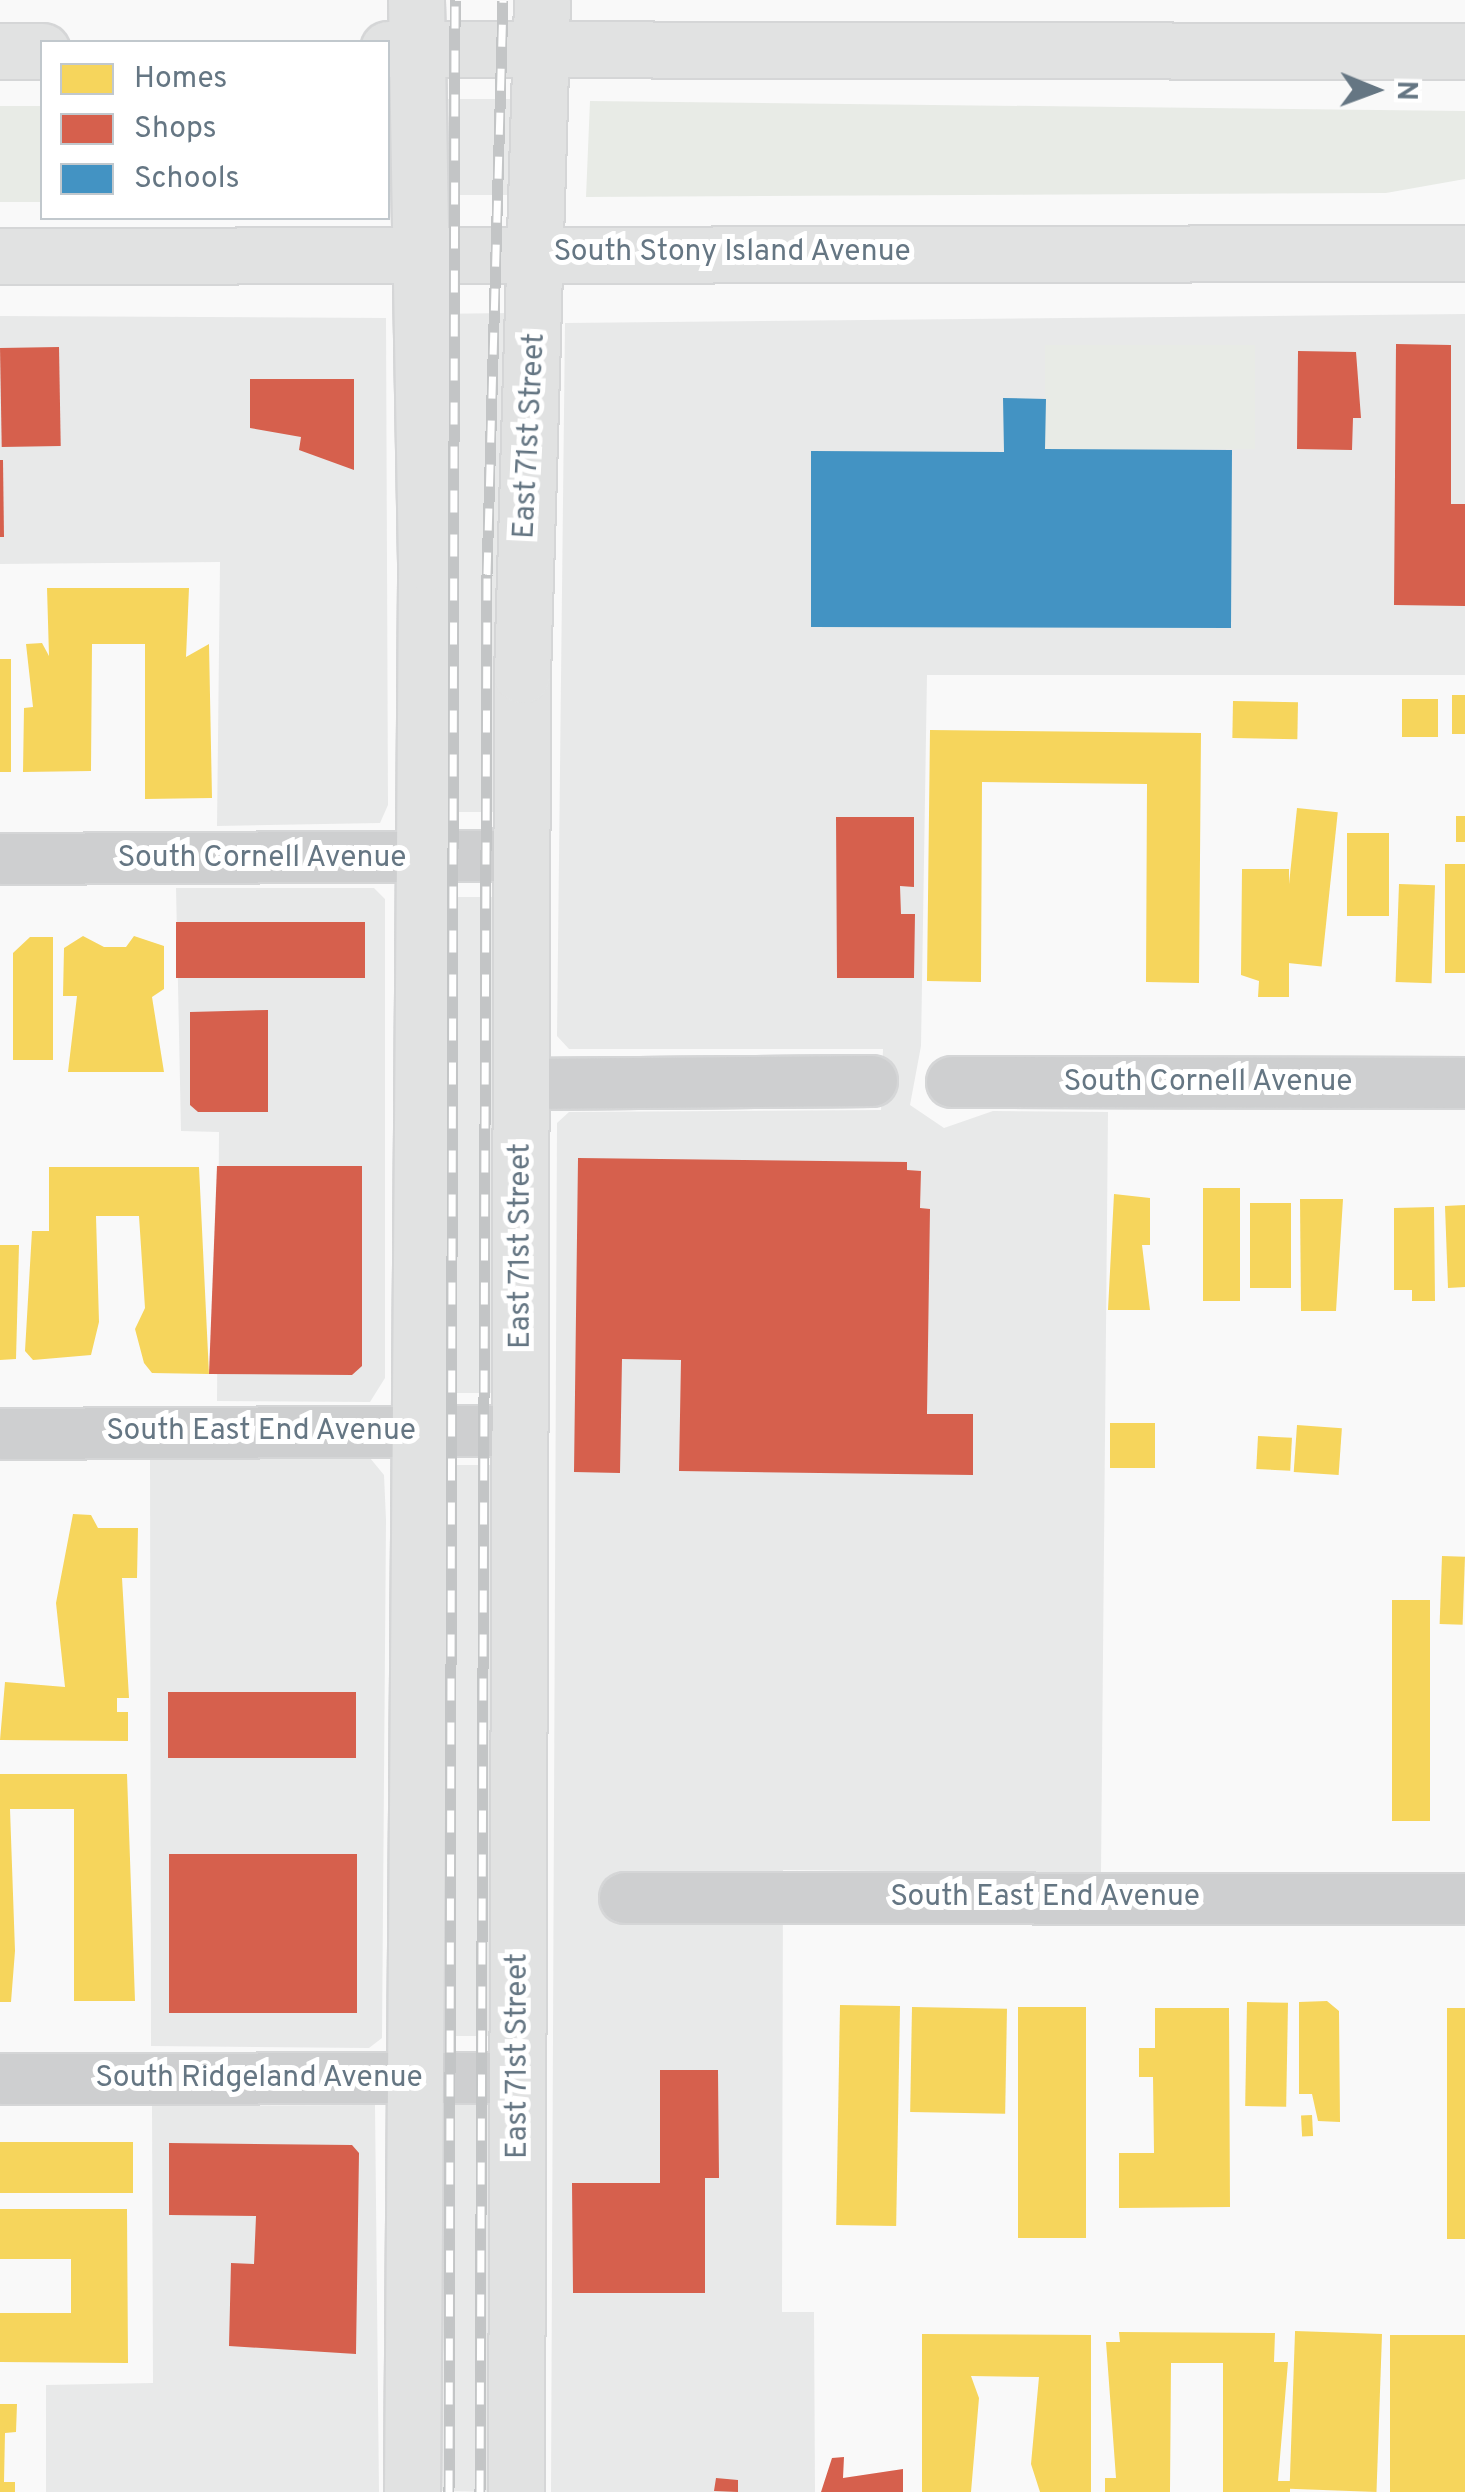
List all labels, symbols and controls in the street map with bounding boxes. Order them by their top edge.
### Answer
legend [40,40,390,220]
north arrow [1325,40,1425,140]
text: Homes [134,61,227,98]
text: N [1387,80,1423,101]
text: Shops [134,111,217,148]
text: Schools [134,161,240,198]
street label: South Stony Island Avenue [553,235,911,271]
street label: East 71st Street [508,332,554,540]
street label: South Cornell Avenue [117,841,407,877]
street label: South Cornell Avenue [1063,1065,1353,1101]
street label: East 71st Street [504,1142,540,1350]
street label: South East End Avenue [106,1414,416,1450]
street label: South East End Avenue [890,1880,1200,1916]
street label: East 71st Street [501,1952,537,2160]
street label: South Ridgeland Avenue [95,2061,423,2097]

